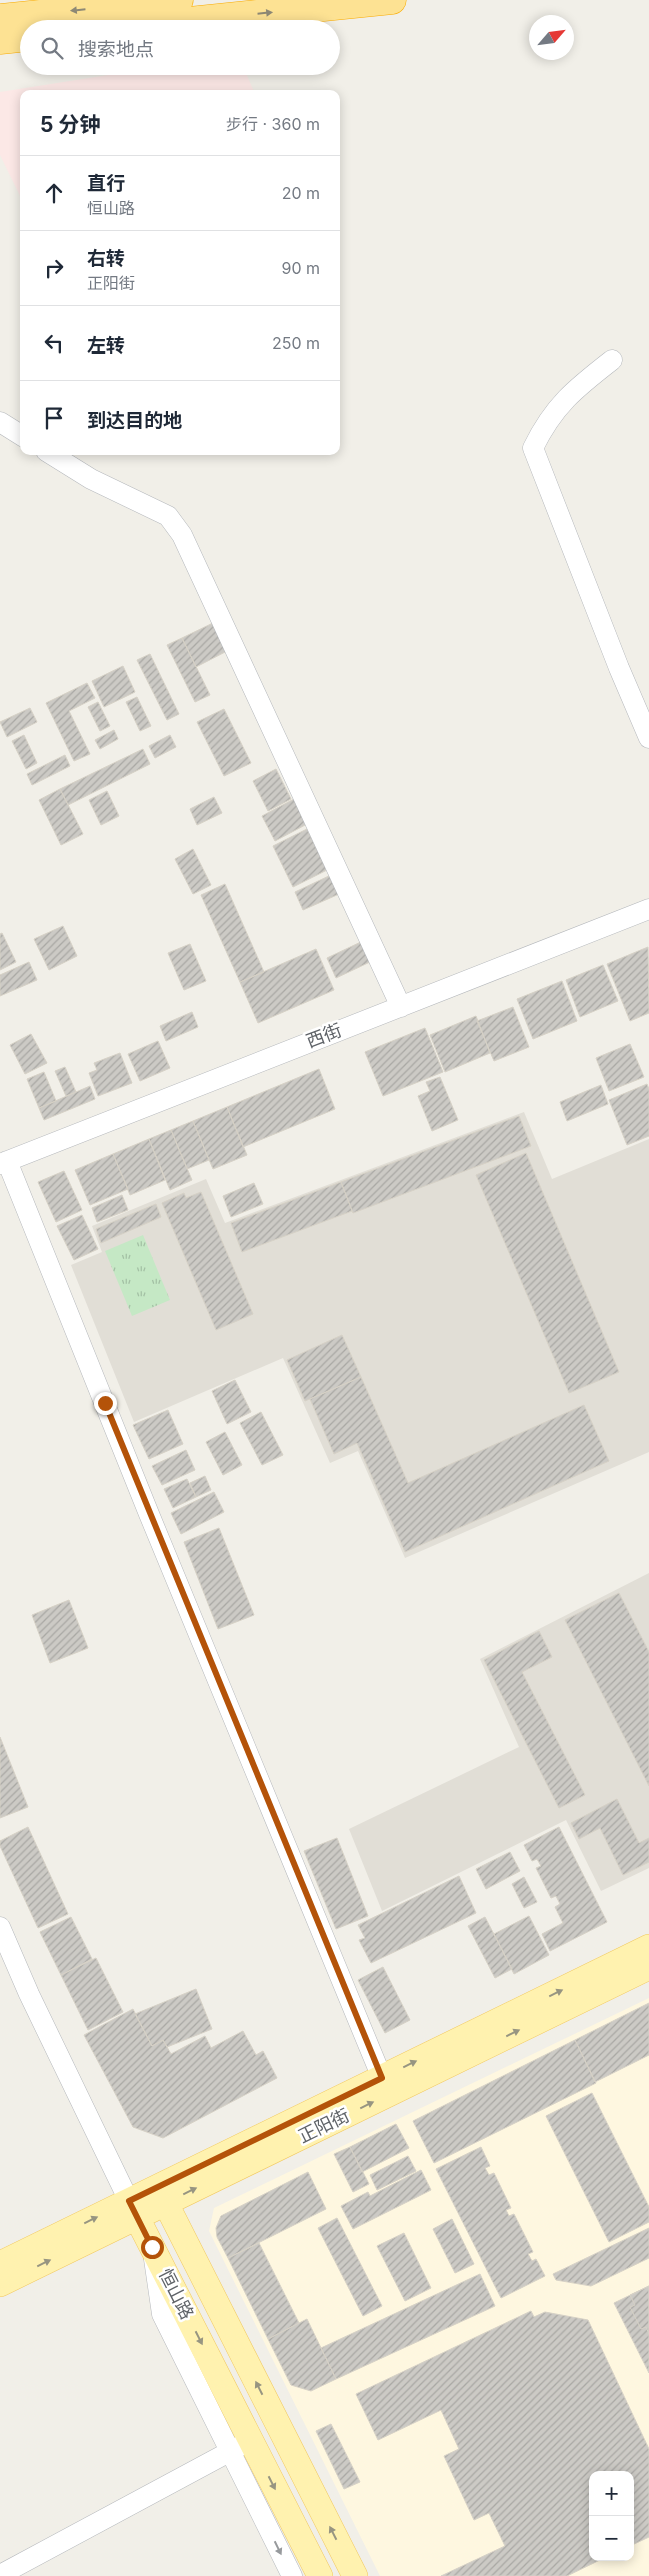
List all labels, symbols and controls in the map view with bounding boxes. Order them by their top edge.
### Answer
one-way arrow [70,6,86,14]
one-way arrow [257,9,273,17]
north arrow [529,15,574,60]
search box [20,20,340,75]
icon: search [38,34,66,62]
text: 搜索地点 [78,38,154,61]
text: 5 分钟 [40,112,100,137]
text: 步行 · 360 m [226,114,320,134]
text: 直行 [87,172,125,195]
icon: ahead [40,179,68,207]
text: 20 m [282,183,320,203]
text: 恒山路 [87,198,135,218]
text: 右转 [87,247,125,270]
icon: right [40,254,68,282]
text: 90 m [281,258,320,278]
text: 正阳街 [87,273,135,293]
icon: left [40,329,68,357]
text: 250 m [272,333,320,353]
text: 左转 [87,334,125,357]
icon: arrive [40,404,68,432]
text: 到达目的地 [87,409,182,432]
street label: 西街 [303,1019,344,1052]
route end [94,1392,117,1415]
one-way arrow [549,1988,563,1996]
one-way arrow [506,2029,520,2037]
one-way arrow [403,2060,417,2068]
one-way arrow [360,2101,374,2109]
street label: 正阳街 [295,2104,353,2147]
one-way arrow [183,2187,197,2195]
one-way arrow [84,2216,98,2224]
route start [141,2236,164,2259]
one-way arrow [37,2259,51,2267]
street label: 恒山路 [155,2265,198,2323]
one-way arrow [194,2331,203,2346]
one-way arrow [255,2381,263,2395]
map controls [589,2471,634,2561]
button: + [589,2471,634,2516]
one-way arrow [268,2476,276,2490]
button: − [589,2516,634,2561]
one-way arrow [329,2525,337,2540]
one-way arrow [274,2540,282,2555]

